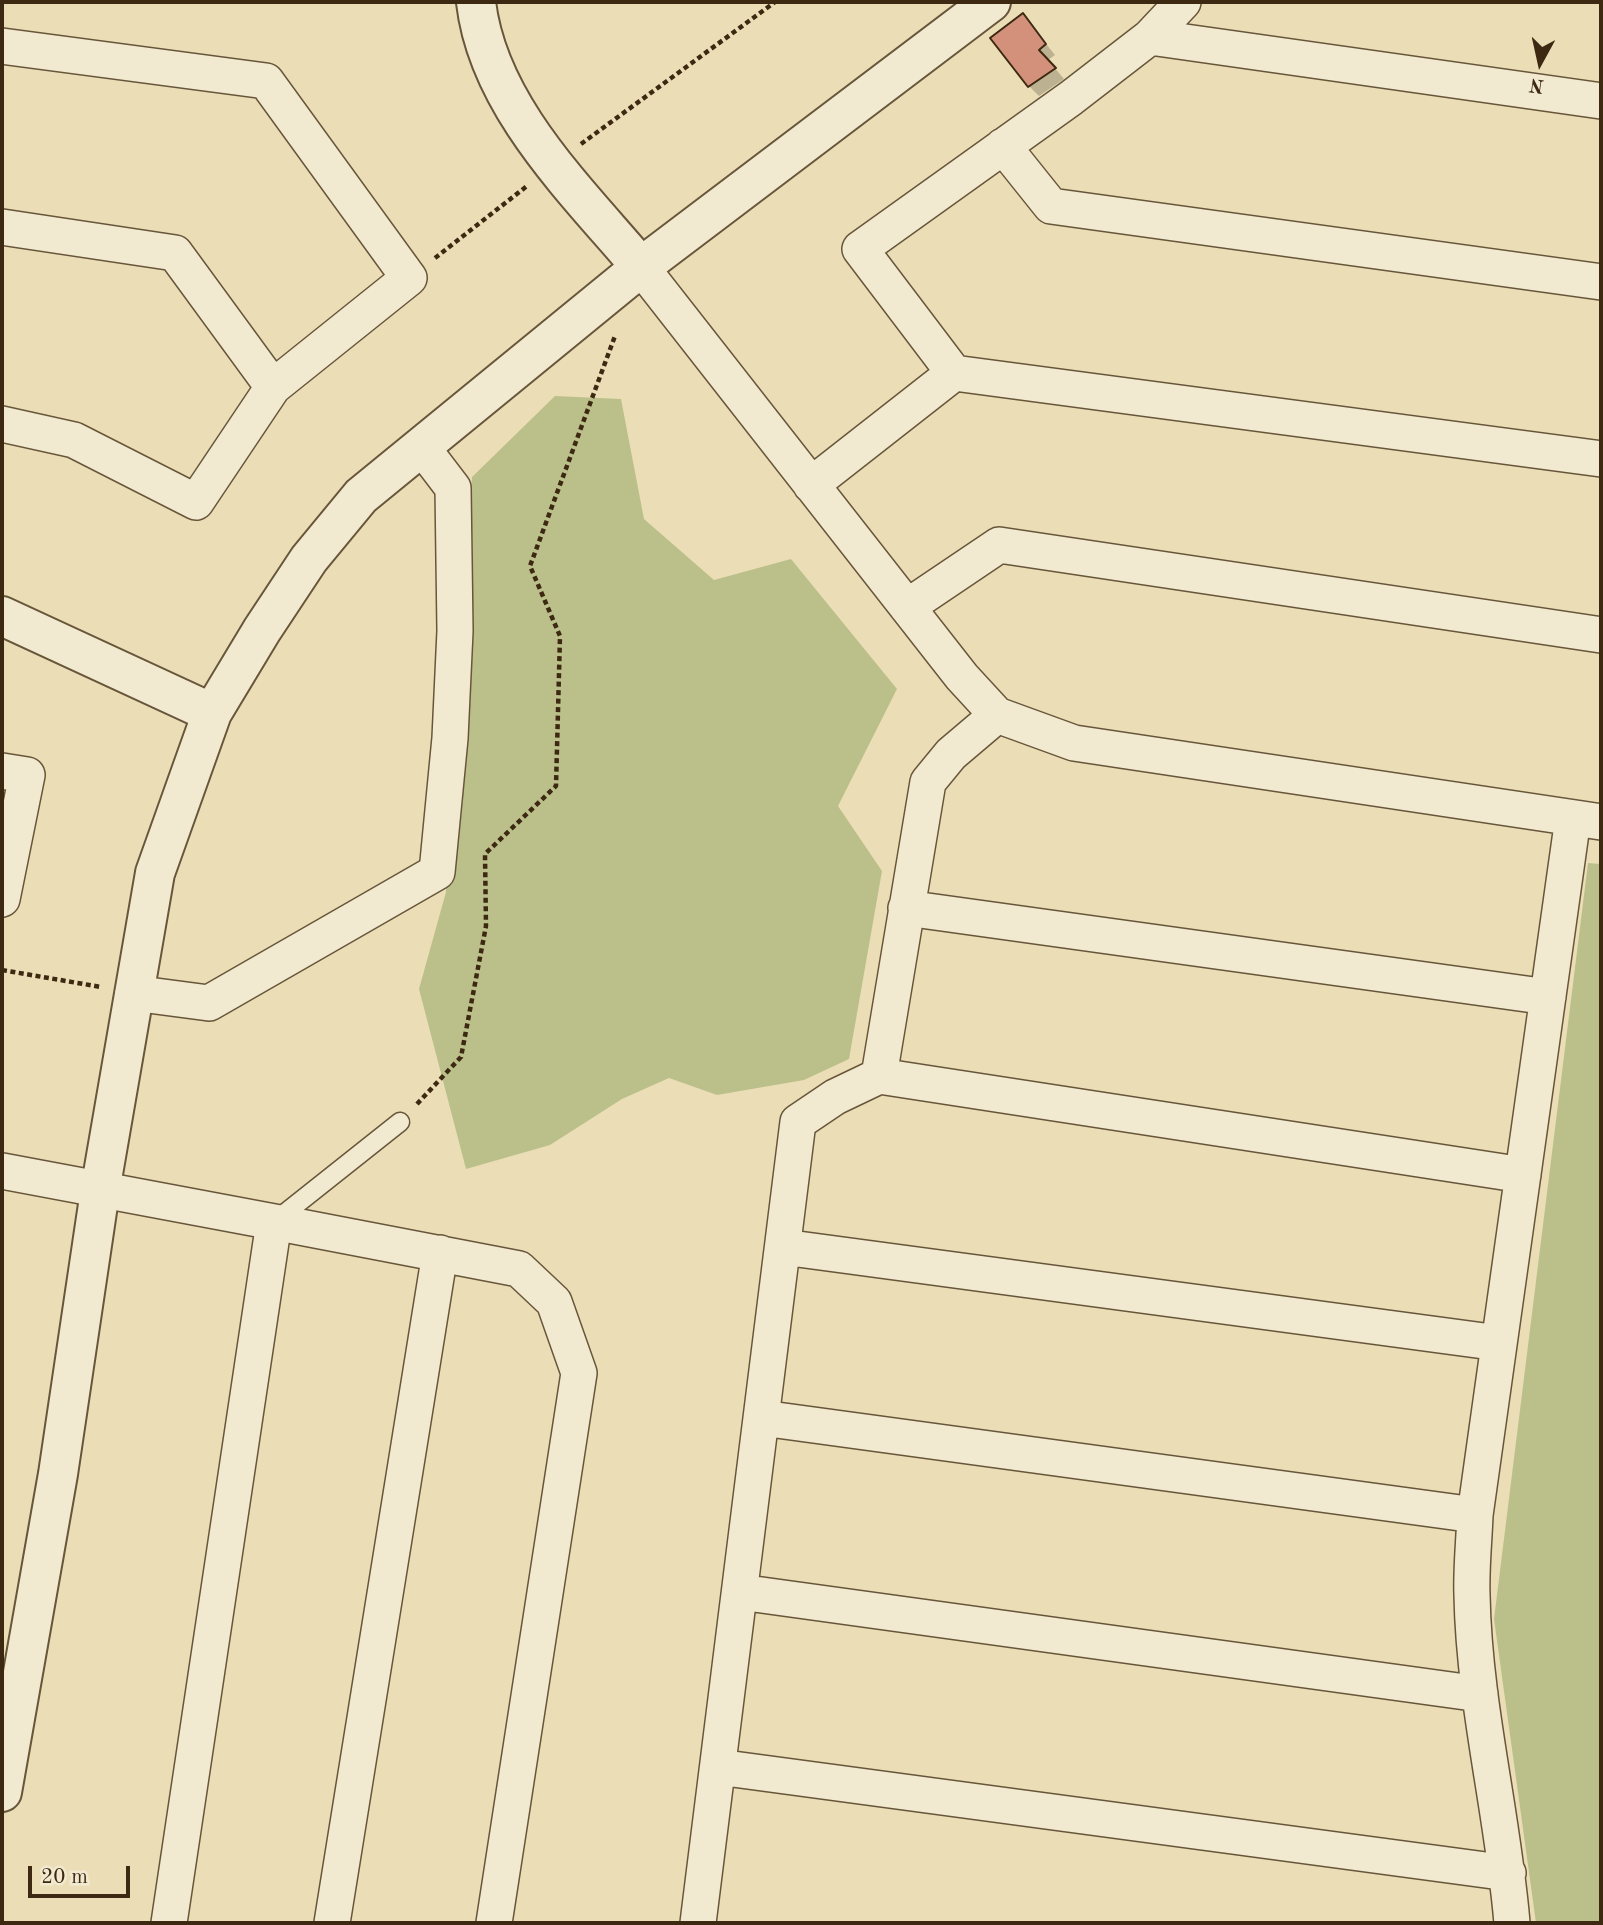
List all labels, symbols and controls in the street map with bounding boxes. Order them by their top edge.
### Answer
north arrow [1505,28,1575,98]
text: N [1528,74,1546,95]
scale bar [32,1852,133,1896]
text: 20 m [41,1867,88,1888]

